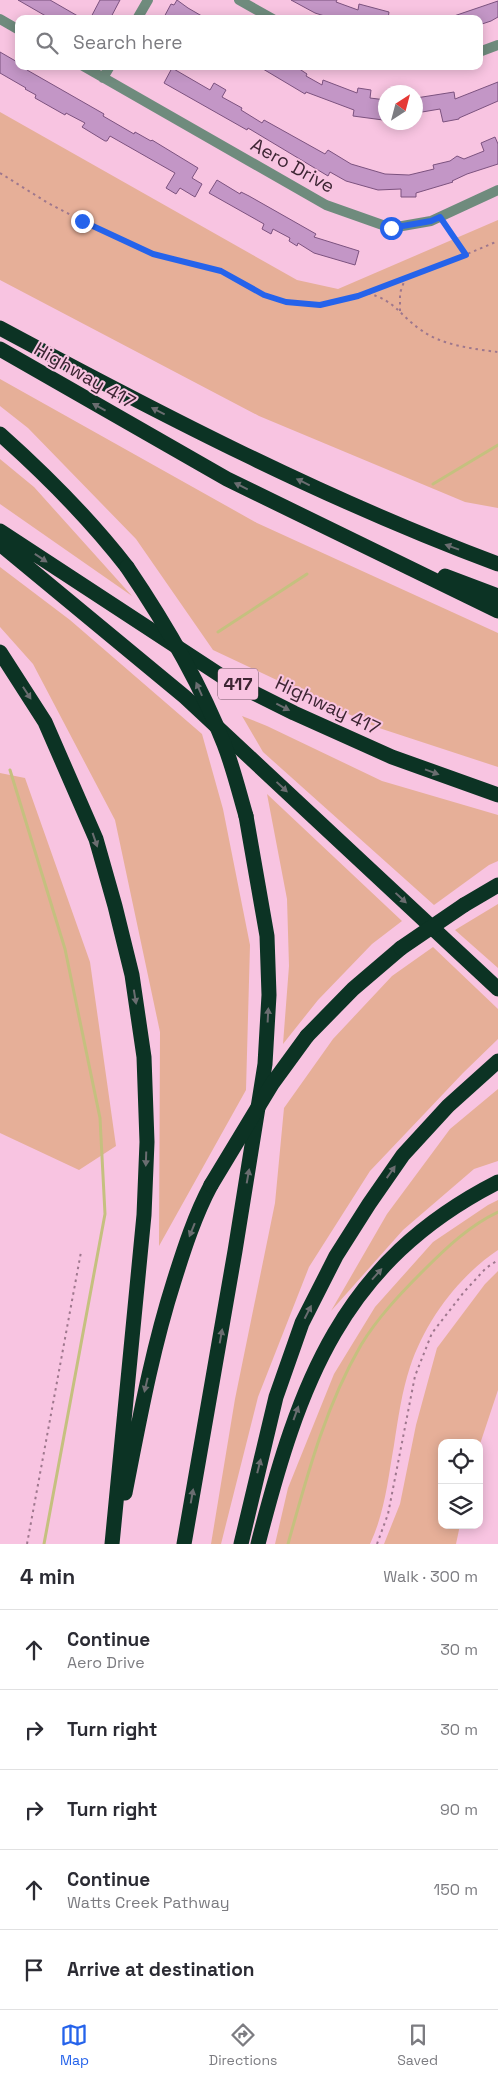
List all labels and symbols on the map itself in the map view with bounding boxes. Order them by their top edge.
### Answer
north arrow [378,85,423,130]
street label: Aero Drive [246,132,339,199]
route end [71,210,94,233]
route start [380,217,403,240]
street label: Highway 417 [29,336,140,415]
one-way arrow [91,403,106,411]
one-way arrow [150,407,165,415]
one-way arrow [296,478,311,486]
one-way arrow [234,482,248,490]
one-way arrow [445,543,460,551]
one-way arrow [34,553,47,563]
road number: 417 [218,669,258,700]
street label: Highway 417 [271,670,385,741]
one-way arrow [195,682,203,696]
one-way arrow [22,687,31,700]
one-way arrow [276,703,290,711]
one-way arrow [425,768,440,776]
one-way arrow [275,781,287,793]
one-way arrow [92,833,100,848]
one-way arrow [394,892,406,904]
one-way arrow [131,990,139,1006]
one-way arrow [265,1006,273,1022]
one-way arrow [142,1151,150,1167]
one-way arrow [386,1166,396,1179]
one-way arrow [245,1167,253,1183]
one-way arrow [187,1222,195,1237]
one-way arrow [371,1268,383,1280]
one-way arrow [304,1304,312,1319]
one-way arrow [217,1328,225,1344]
one-way arrow [142,1378,150,1394]
one-way arrow [293,1406,300,1421]
one-way arrow [255,1459,263,1474]
one-way arrow [189,1488,197,1504]

